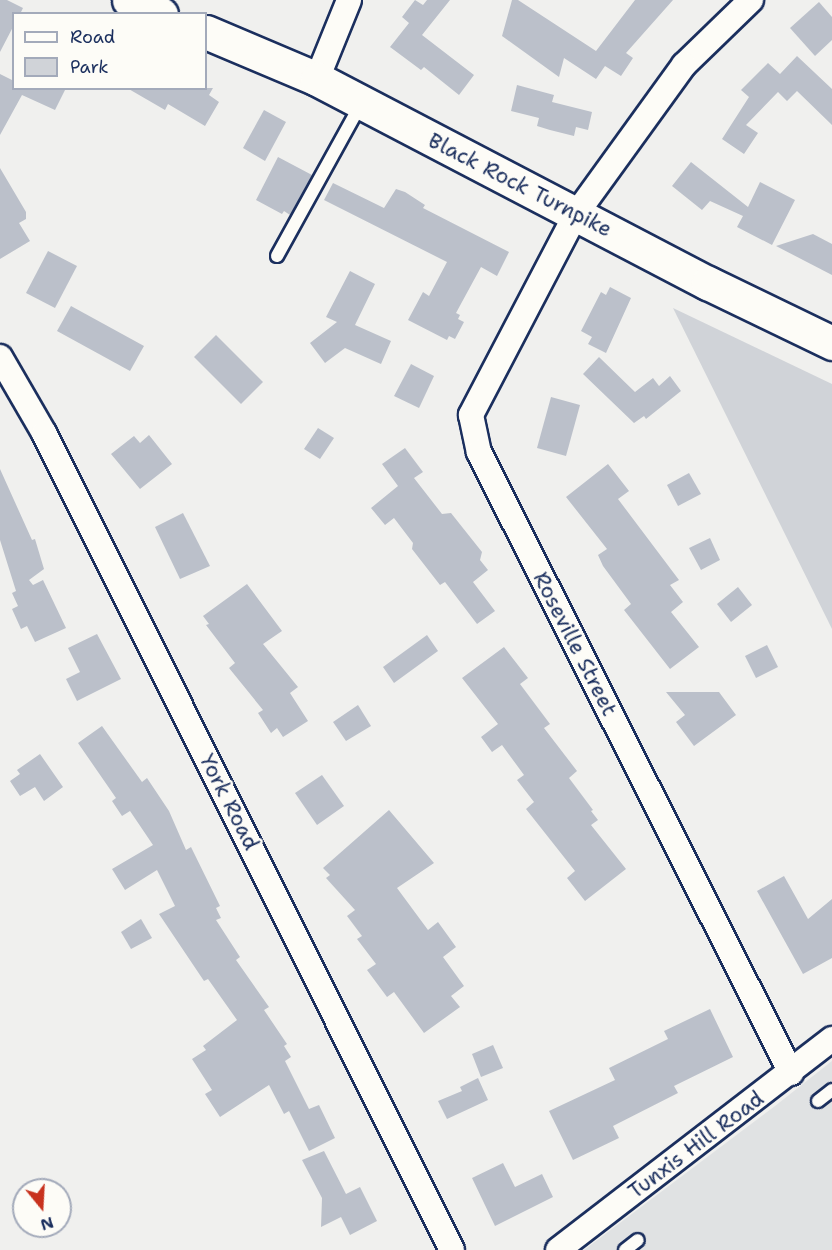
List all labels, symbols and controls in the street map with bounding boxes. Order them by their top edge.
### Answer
legend [12,12,207,90]
text: Road [70,25,115,49]
text: Park [70,55,109,79]
street label: Black Rock Turnpike [424,128,616,242]
street label: Roseville Street [528,568,622,720]
street label: York Road [194,750,264,854]
street label: Tunxis Hill Road [623,1086,769,1204]
north arrow [12,1178,72,1238]
text: N [38,1212,56,1236]

